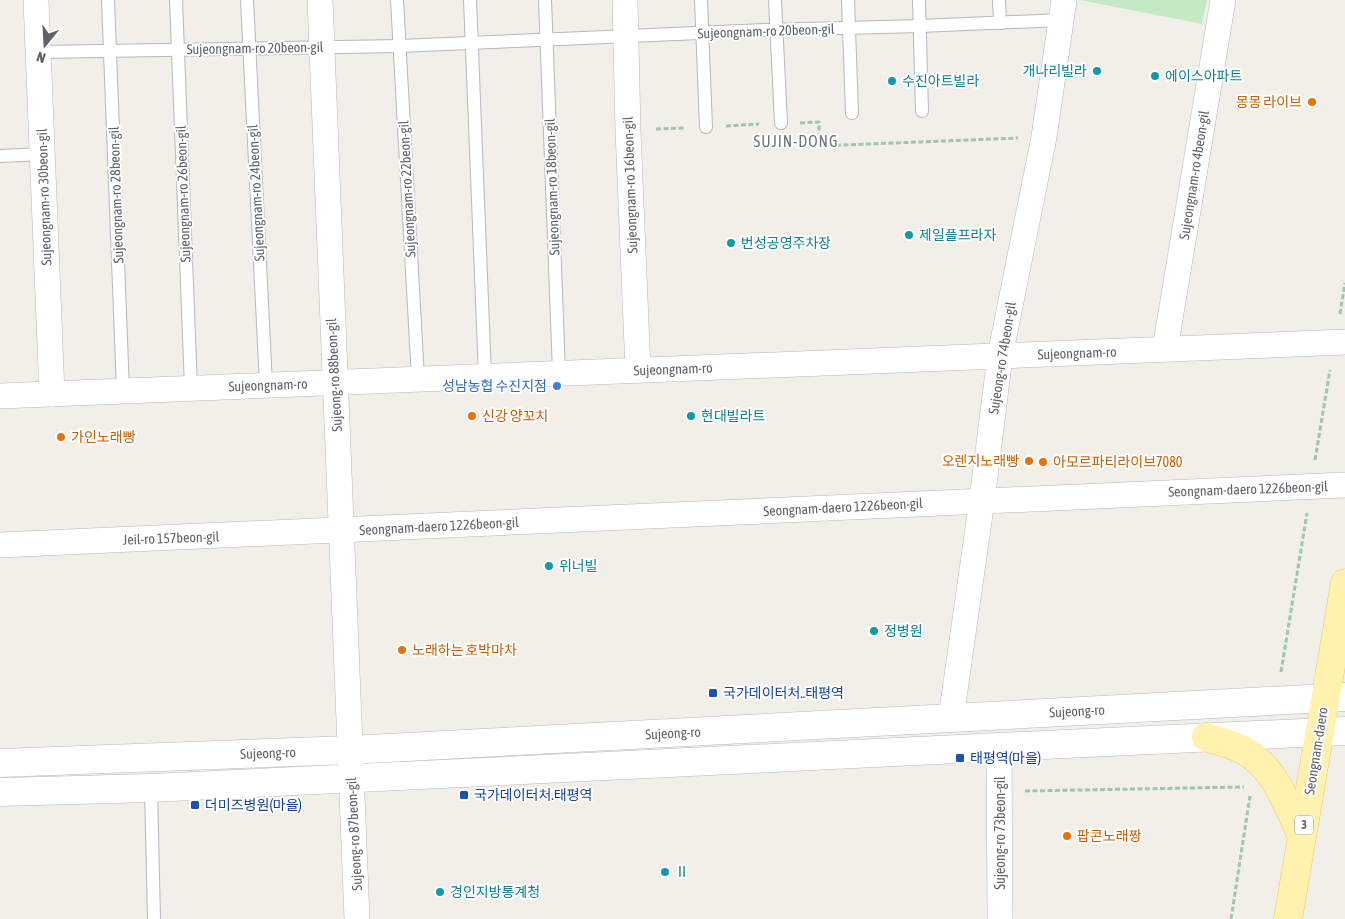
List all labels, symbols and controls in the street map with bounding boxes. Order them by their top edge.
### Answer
north arrow [20,20,70,70]
street label: Sujeongnam-ro 20beon-gil [697,21,835,41]
street label: Sujeongnam-ro 20beon-gil [186,39,324,57]
text: N [35,48,47,66]
place label: 개나리빌라 [1023,63,1087,79]
marker: 개나리빌라 [1091,65,1103,77]
place label: 에이스아파트 [1165,68,1242,84]
marker: 에이스아파트 [1149,70,1161,82]
place label: 수진아트빌라 [902,73,979,89]
marker: 수진아트빌라 [886,75,898,87]
place label: 몽몽 라이브 [1236,94,1302,110]
marker: 몽몽 라이브 [1306,96,1318,108]
street label: Sujeongnam-ro 4beon-gil [1176,109,1212,241]
street label: Sujeongnam-ro 16beon-gil [620,116,640,254]
street label: Sujeongnam-ro 18beon-gil [542,118,562,256]
street label: Sujeongnam-ro 22beon-gil [395,120,419,258]
street label: Sujeongnam-ro 24beon-gil [244,124,268,262]
street label: Sujeongnam-ro 26beon-gil [173,125,193,263]
street label: Sujeongnam-ro 28beon-gil [106,126,126,264]
street label: Sujeongnam-ro 30beon-gil [34,128,54,266]
district label: SUJIN-DONG [753,132,839,150]
place label: 제일플프라자 [919,227,996,243]
marker: 제일플프라자 [903,229,915,241]
place label: 번성공영주차장 [741,235,831,251]
marker: 번성공영주차장 [725,237,737,249]
street label: Sujeong-ro 74beon-gil [985,300,1019,415]
street label: Sujeong-ro 88beon-gil [323,318,345,432]
street label: Sujeongnam-ro [1037,344,1117,362]
street label: Sujeongnam-ro [633,360,713,378]
street label: Sujeongnam-ro [228,376,308,394]
place label: 성남농협 수진지점 [442,378,547,394]
marker: 성남농협 수진지점 [551,380,563,392]
place label: 신강 양꼬치 [482,408,548,424]
place label: 현대빌라트 [701,408,766,424]
marker: 신강 양꼬치 [466,410,478,422]
marker: 현대빌라트 [685,410,697,422]
place label: 가인노래빵 [71,429,136,445]
marker: 가인노래빵 [55,431,67,443]
place label: 오렌지노래빵 [942,453,1019,469]
place label: 아모르파티라이브7080 [1053,454,1183,470]
marker: 오렌지노래빵 [1023,455,1035,467]
marker: 아모르파티라이브7080 [1037,456,1049,468]
street label: Seongnam-daero 1226beon-gil [1168,478,1328,500]
street label: Seongnam-daero 1226beon-gil [763,495,923,519]
street label: Seongnam-daero 1226beon-gil [359,514,519,538]
street label: Jeil-ro 157beon-gil [123,528,220,548]
place label: 위너빌 [559,558,598,574]
marker: 위너빌 [543,560,555,572]
place label: 정병원 [884,623,923,639]
marker: 정병원 [868,625,880,637]
place label: 노래하는 호박마차 [412,642,517,658]
marker: 노래하는 호박마차 [396,644,408,656]
place label: 국가데이터처..태평역 [723,685,844,701]
marker: 국가데이터처..태평역 [707,687,719,699]
street label: Sujeong-ro [1049,702,1105,720]
street label: Seongnam-daero [1301,706,1331,796]
street label: Sujeong-ro [645,724,701,742]
street label: Sujeong-ro [240,744,296,762]
place label: 태평역(마을) [970,750,1041,766]
marker: 태평역(마을) [954,752,966,764]
street label: Sujeong-ro 73beon-gil [992,776,1008,890]
street label: Sujeong-ro 87beon-gil [343,777,365,891]
place label: 국가데이터처.태평역 [474,787,592,803]
marker: 국가데이터처.태평역 [458,789,470,801]
place label: 더미즈병원(마을) [205,797,302,813]
marker: 더미즈병원(마을) [189,799,201,811]
road number: 3 [1295,816,1313,834]
place label: 팝콘노래짱 [1077,828,1142,844]
marker: 팝콘노래짱 [1061,830,1073,842]
place label: Ⅱ [675,864,689,880]
marker: Ⅱ [659,866,671,878]
place label: 경인지방통계청 [450,884,540,900]
marker: 경인지방통계청 [434,886,446,898]

